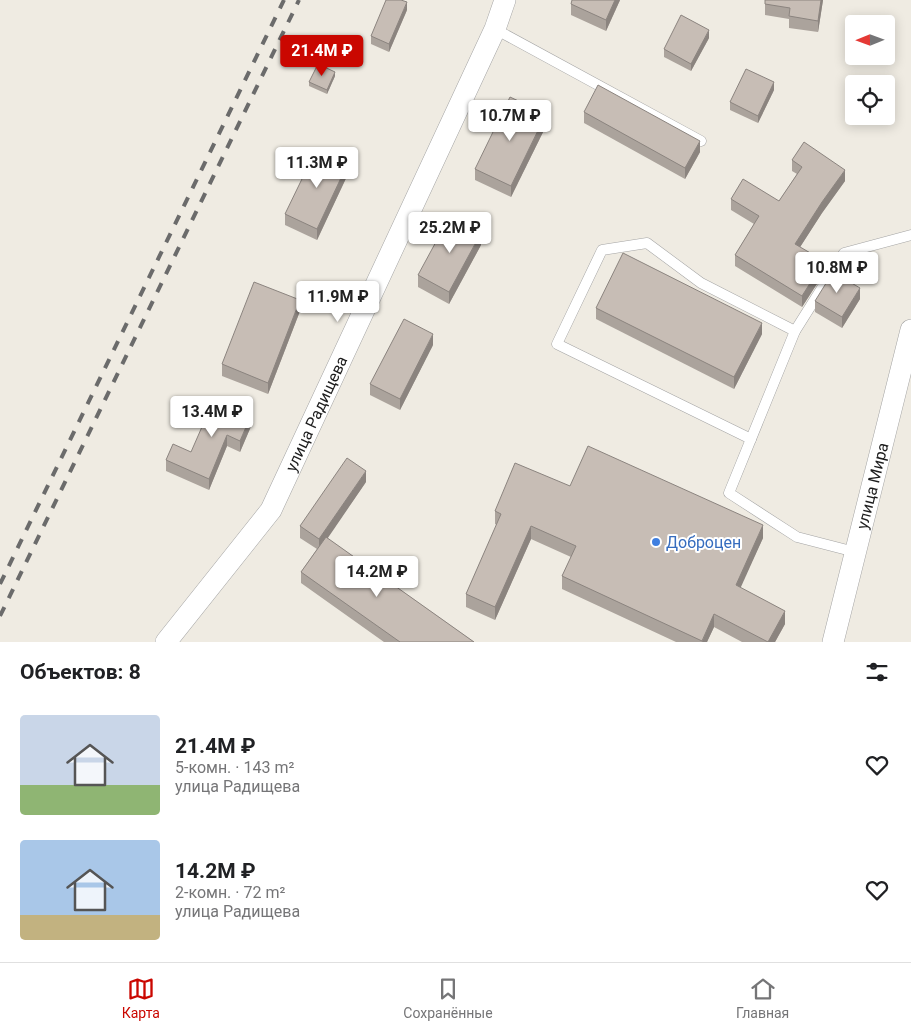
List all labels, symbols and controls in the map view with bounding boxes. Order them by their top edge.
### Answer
north arrow [845,15,895,65]
map controls [845,15,895,125]
pin: 21.4M ₽ [276,34,368,77]
text: 21.4M ₽ [291,41,353,60]
button: locate [845,75,895,125]
pin: 10.7M ₽ [464,100,556,142]
text: 10.7M ₽ [479,106,541,125]
pin: 11.3M ₽ [271,146,363,189]
text: 11.3M ₽ [286,153,348,172]
pin: 25.2M ₽ [404,212,496,254]
text: 25.2M ₽ [419,218,481,237]
pin: 10.8M ₽ [791,252,883,294]
text: 10.8M ₽ [806,258,868,277]
pin: 11.9M ₽ [292,280,384,323]
text: 11.9M ₽ [307,287,369,306]
street label: улица Радищева [281,353,351,474]
pin: 13.4M ₽ [166,396,258,438]
text: 13.4M ₽ [181,402,243,421]
street label: улица Мира [852,440,892,531]
place label: Доброцен [666,533,741,552]
marker: Доброцен [650,536,662,548]
pin: 14.2M ₽ [331,556,423,598]
text: 14.2M ₽ [346,562,408,581]
icon: filters [863,658,891,686]
text: Объектов: 8 [20,660,141,684]
text: 21.4M ₽ [175,734,256,758]
icon: home [60,735,120,795]
icon: heart [863,751,891,779]
text: 5-комн. · 143 m² [175,758,294,777]
text: улица Радищева [175,777,300,796]
text: 14.2M ₽ [175,859,256,883]
icon: home [60,860,120,920]
icon: heart [863,876,891,904]
text: 2-комн. · 72 m² [175,883,285,902]
text: улица Радищева [175,902,300,921]
tab: Карта [122,975,160,1021]
tab: Сохранённые [403,975,493,1021]
tab: Главная [736,975,789,1021]

